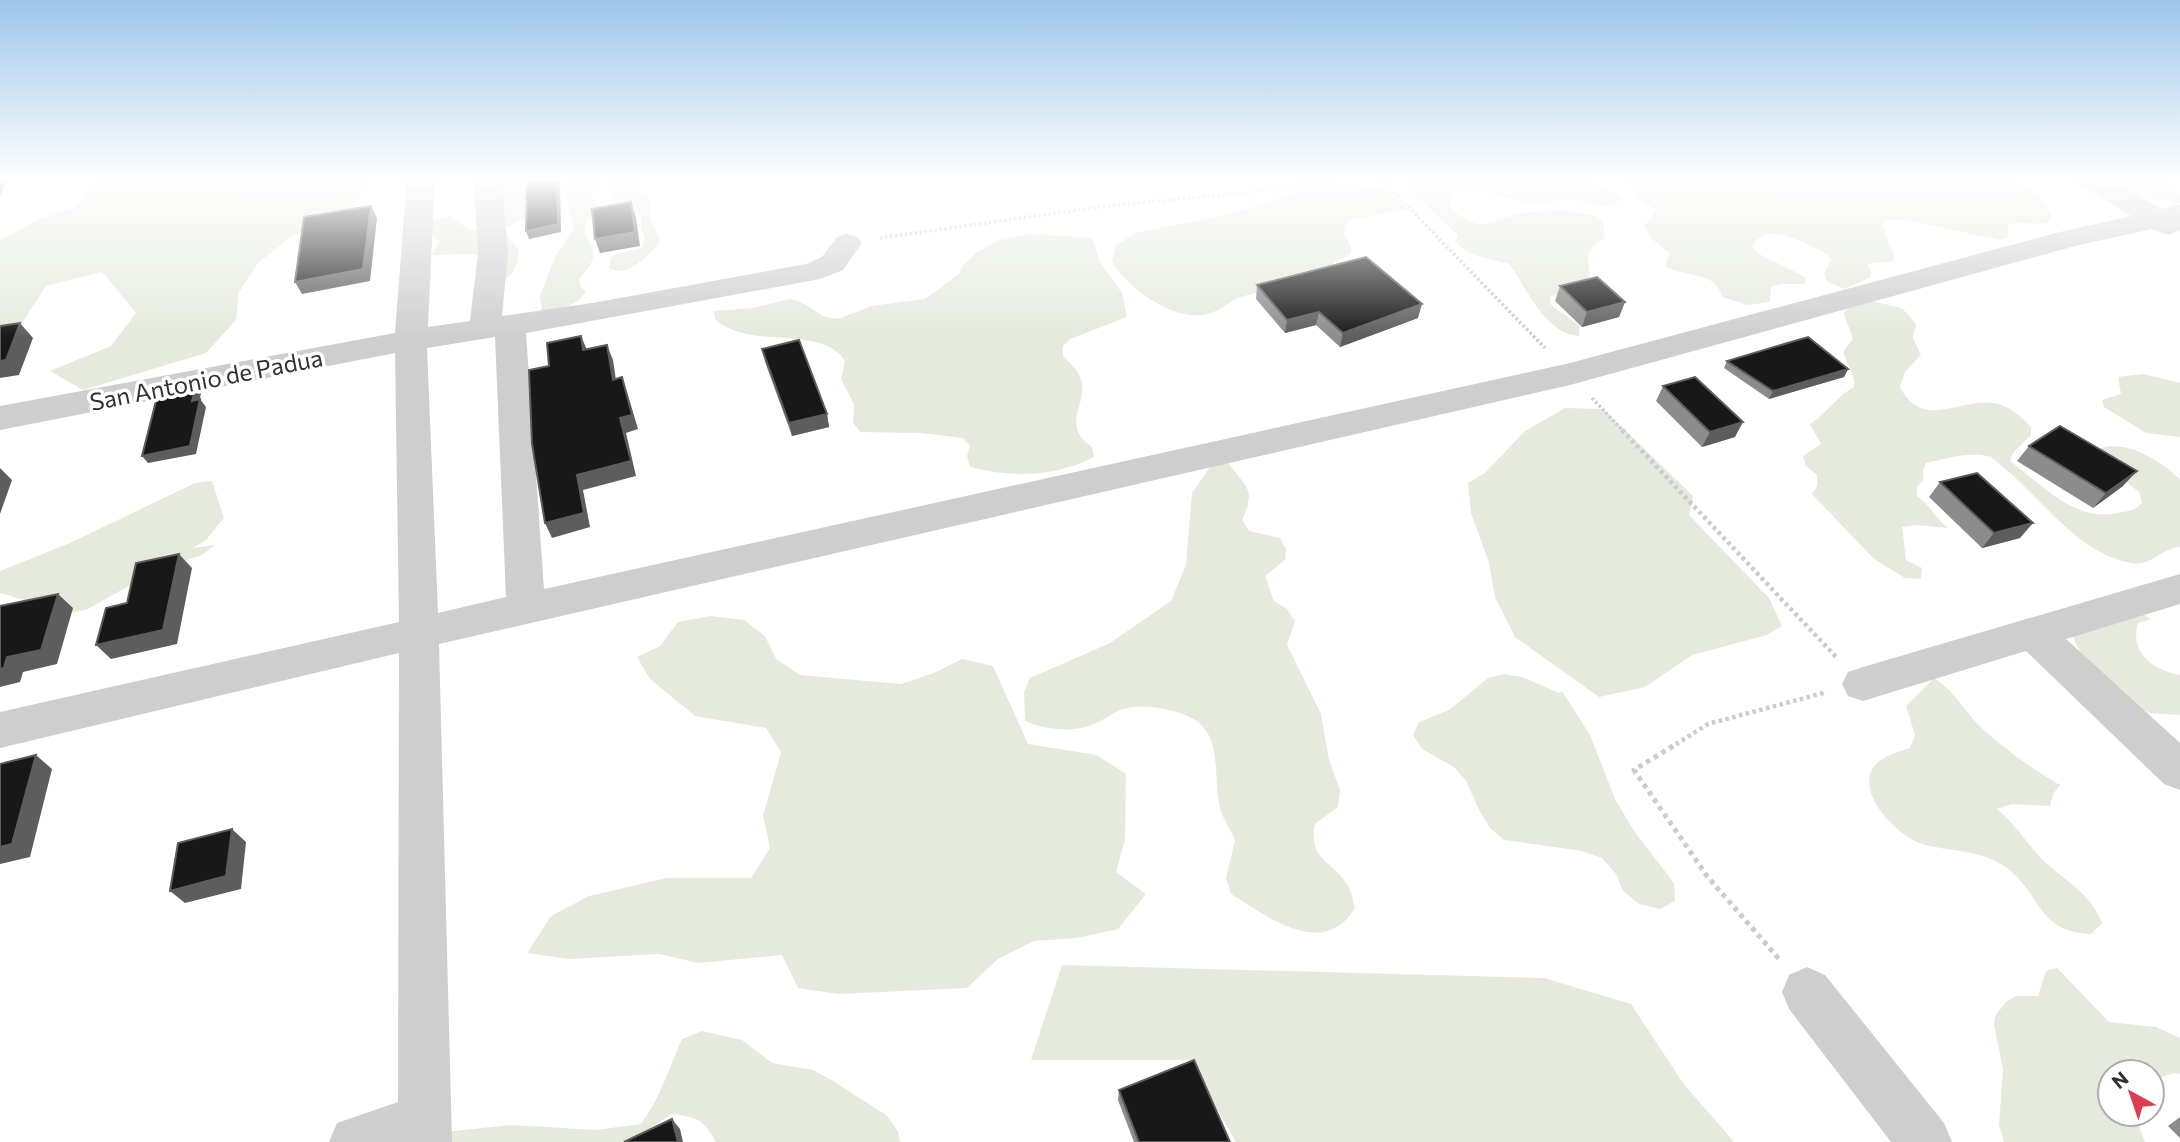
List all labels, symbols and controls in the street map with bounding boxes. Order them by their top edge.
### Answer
street label: San Antonio de Padua [87,342,325,416]
north arrow [2096,1058,2166,1128]
text: N [2107,1066,2133,1093]

